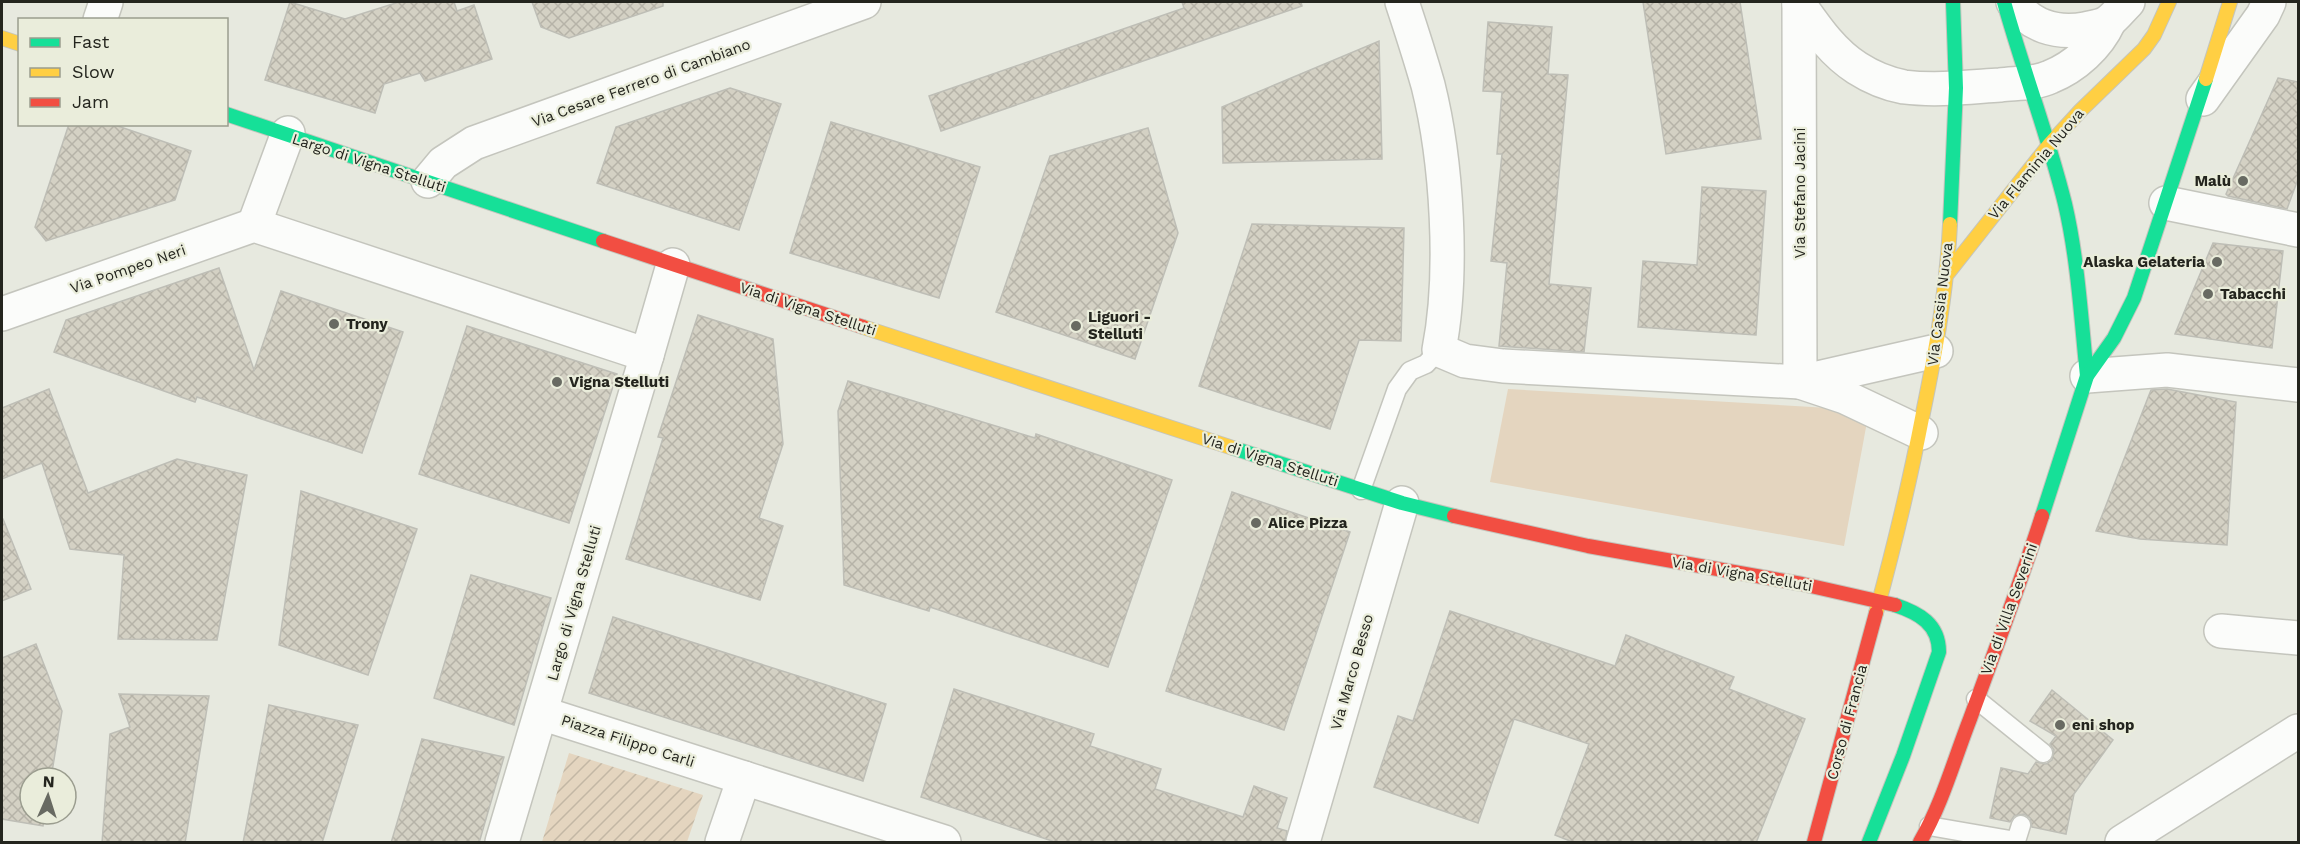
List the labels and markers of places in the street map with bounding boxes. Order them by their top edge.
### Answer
place label: Malù [2195,172,2231,190]
marker: Malù [2236,174,2250,188]
place label: Alaska Gelateria [2083,253,2205,271]
marker: Alaska Gelateria [2210,255,2224,269]
place label: Tabacchi [2220,285,2286,303]
marker: Tabacchi [2201,287,2215,301]
place label: Liguori - Stelluti [1088,308,1151,343]
place label: Trony [346,315,388,333]
marker: Trony [327,317,341,331]
marker: Liguori - Stelluti [1069,319,1083,333]
place label: Vigna Stelluti [569,373,669,391]
marker: Vigna Stelluti [550,375,564,389]
place label: Alice Pizza [1268,514,1348,532]
marker: Alice Pizza [1249,516,1263,530]
place label: eni shop [2072,716,2134,734]
marker: eni shop [2053,718,2067,732]

